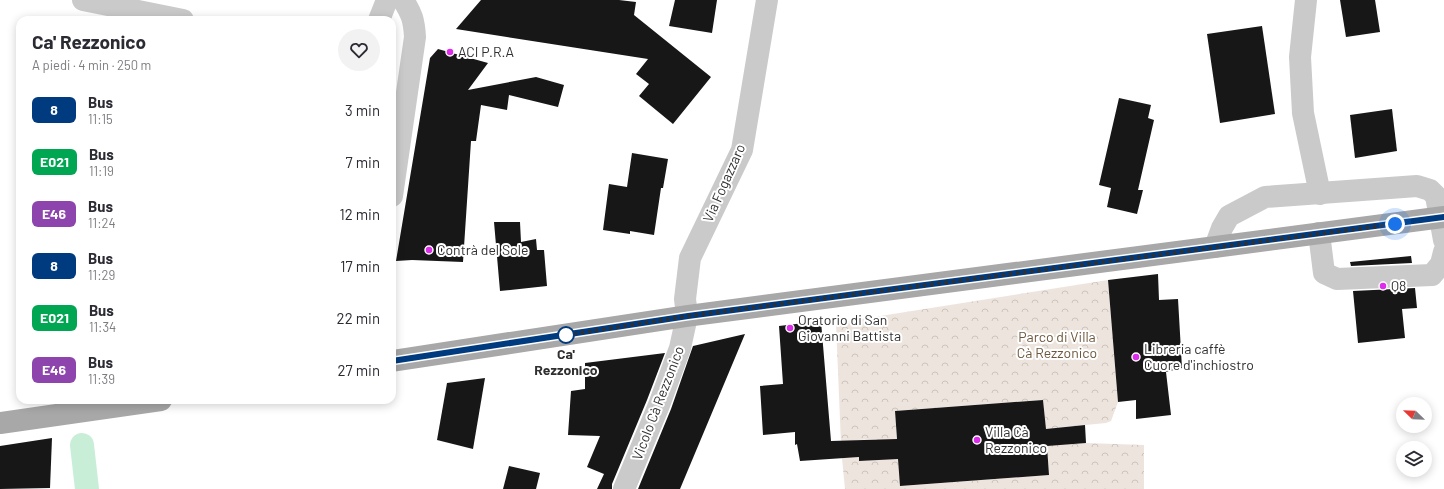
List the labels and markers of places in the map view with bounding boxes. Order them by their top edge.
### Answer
place label: ACI P.R.A [458,43,514,60]
marker: ACI P.R.A [445,47,455,57]
place label: Contrà del Sole [437,241,528,258]
marker: Contrà del Sole [424,245,434,255]
place label: Q8 [1391,277,1406,294]
marker: Q8 [1378,281,1388,291]
place label: Oratorio di San Giovanni Battista [798,311,901,344]
marker: Oratorio di San Giovanni Battista [785,323,795,333]
marker: Ca' Rezzonico [557,326,575,344]
place label: Libreria caffè Cuore d'inchiostro [1144,340,1254,373]
place label: Ca' Rezzonico [534,345,598,378]
marker: Libreria caffè Cuore d'inchiostro [1131,352,1141,362]
place label: Villa Cà Rezzonico [985,423,1047,456]
marker: Villa Cà Rezzonico [972,435,982,445]

